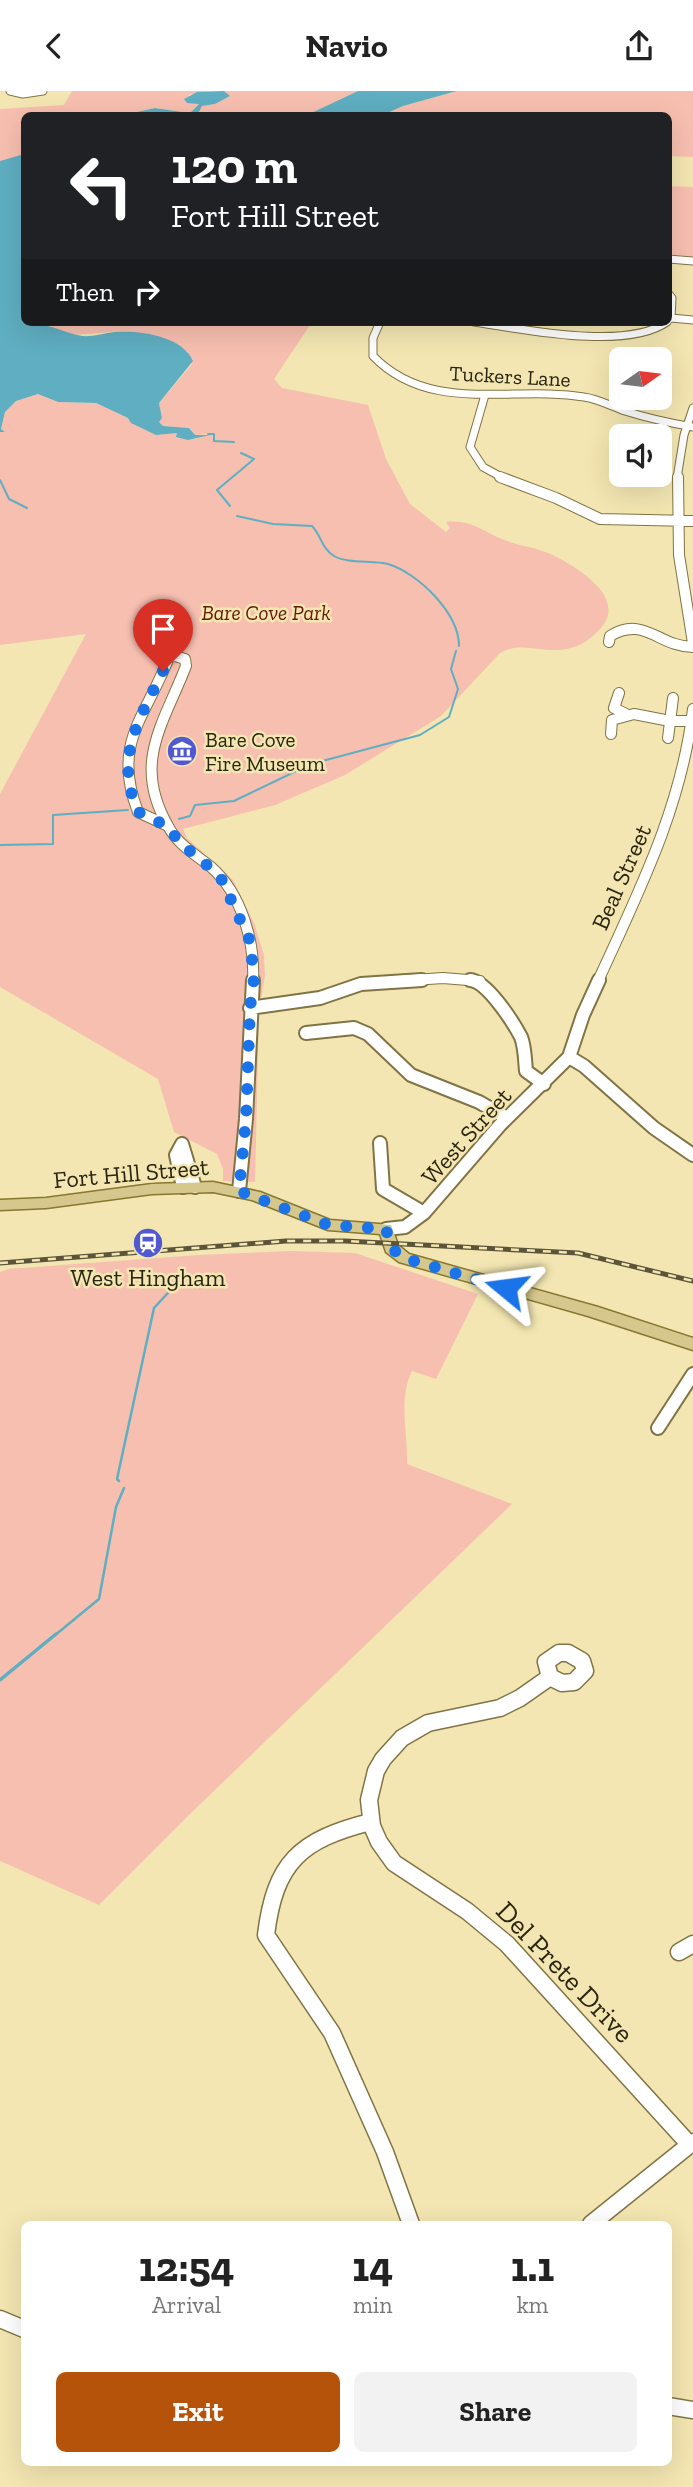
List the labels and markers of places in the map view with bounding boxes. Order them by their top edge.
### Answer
pin [133,599,193,671]
place label: Bare Cove Fire Museum [205,727,325,776]
museum icon: Bare Cove Fire Museum [165,734,199,768]
station icon: West Hingham [131,1226,165,1260]
place label: West Hingham [71,1263,226,1292]

